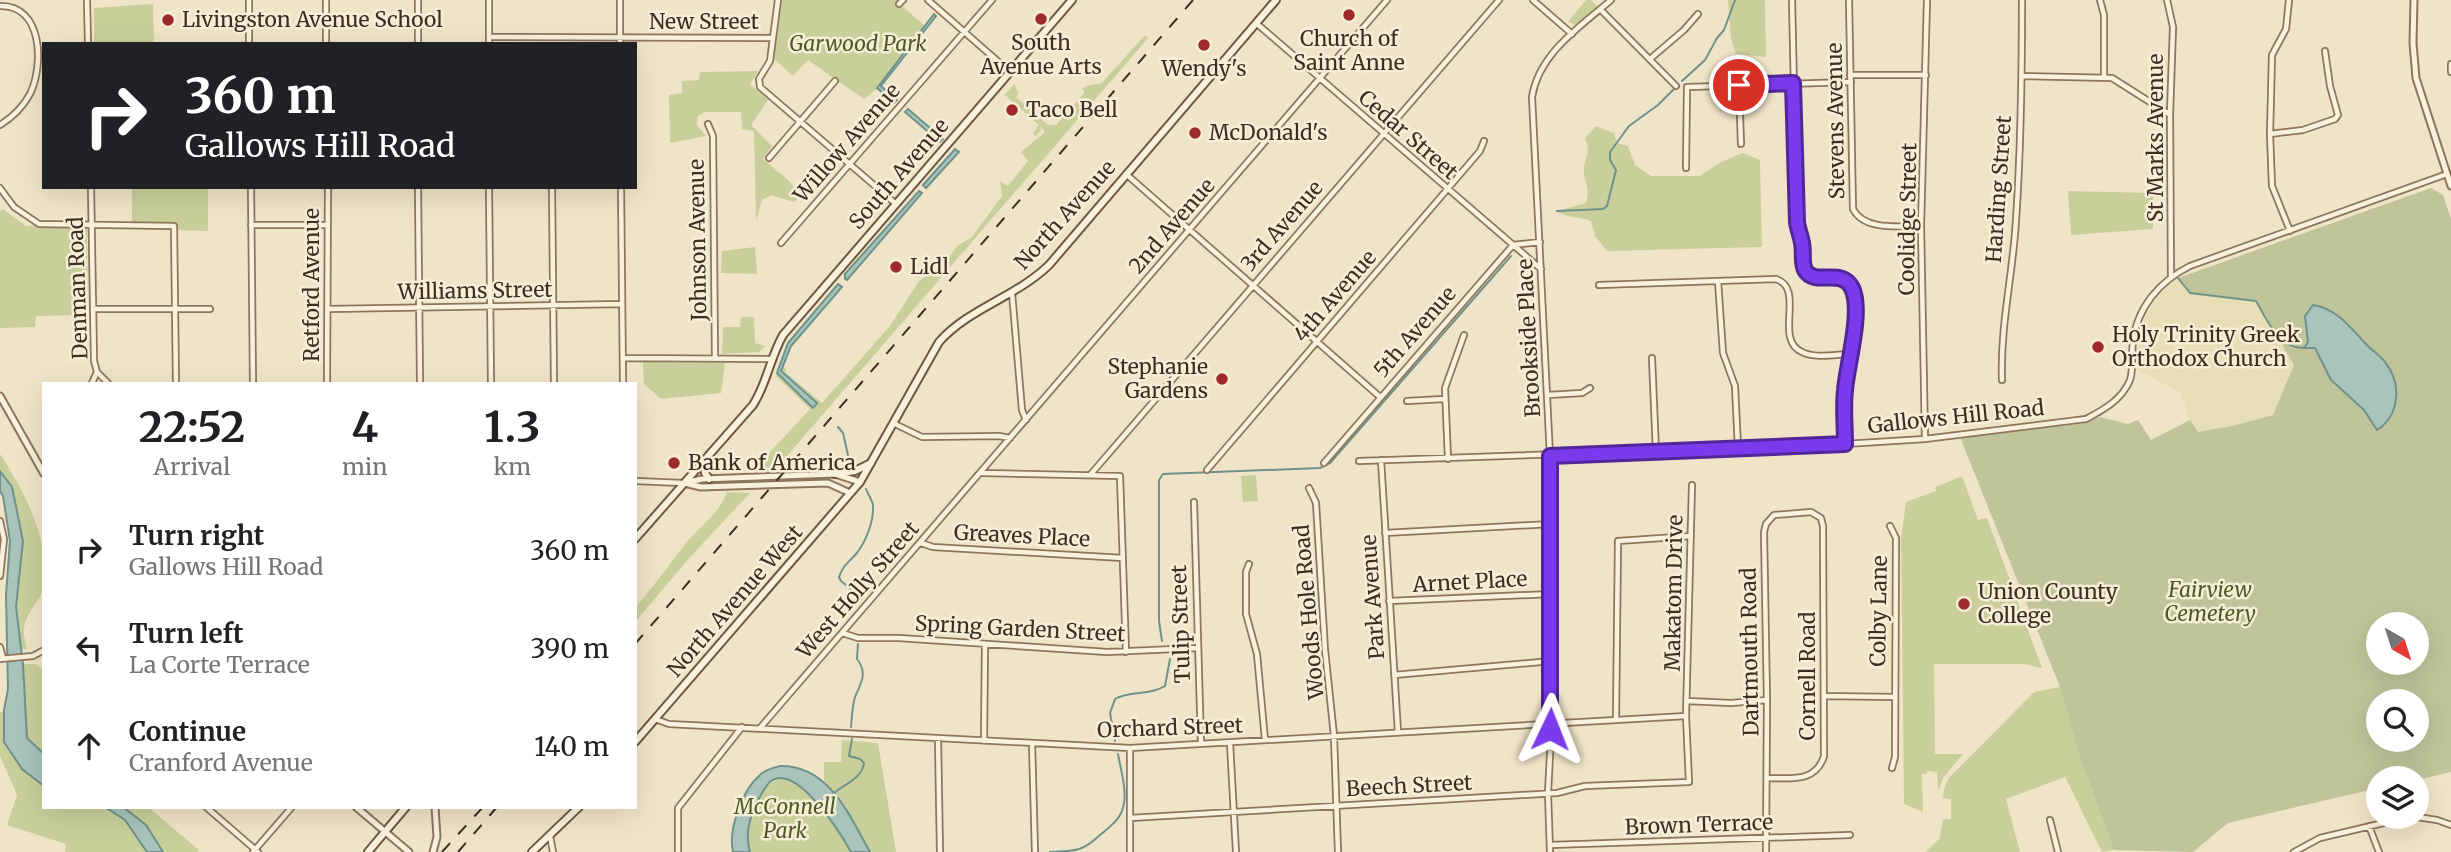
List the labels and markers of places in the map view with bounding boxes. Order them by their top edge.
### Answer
place label: Livingston Avenue School [182,6,443,33]
marker: Church of Saint Anne [1341,7,1357,23]
marker: South Avenue Arts [1033,11,1049,27]
marker: Livingston Avenue School [160,12,176,28]
place label: Church of Saint Anne [1293,25,1405,76]
place label: South Avenue Arts [979,29,1102,80]
marker: Wendy's [1196,37,1212,53]
place label: Wendy's [1160,55,1247,82]
pin [1709,55,1769,115]
place label: Taco Bell [1026,96,1118,123]
marker: Taco Bell [1004,102,1020,118]
place label: McDonald's [1209,119,1328,146]
marker: McDonald's [1187,125,1203,141]
place label: Lidl [910,253,949,280]
marker: Lidl [888,259,904,275]
place label: Holy Trinity Greek Orthodox Church [2112,321,2301,372]
marker: Holy Trinity Greek Orthodox Church [2090,339,2106,355]
place label: Stephanie Gardens [1108,353,1208,404]
marker: Stephanie Gardens [1214,371,1230,387]
place label: Bank of America [688,449,856,476]
marker: Bank of America [666,455,682,471]
place label: Union County College [1978,578,2119,629]
marker: Union County College [1956,596,1972,612]

